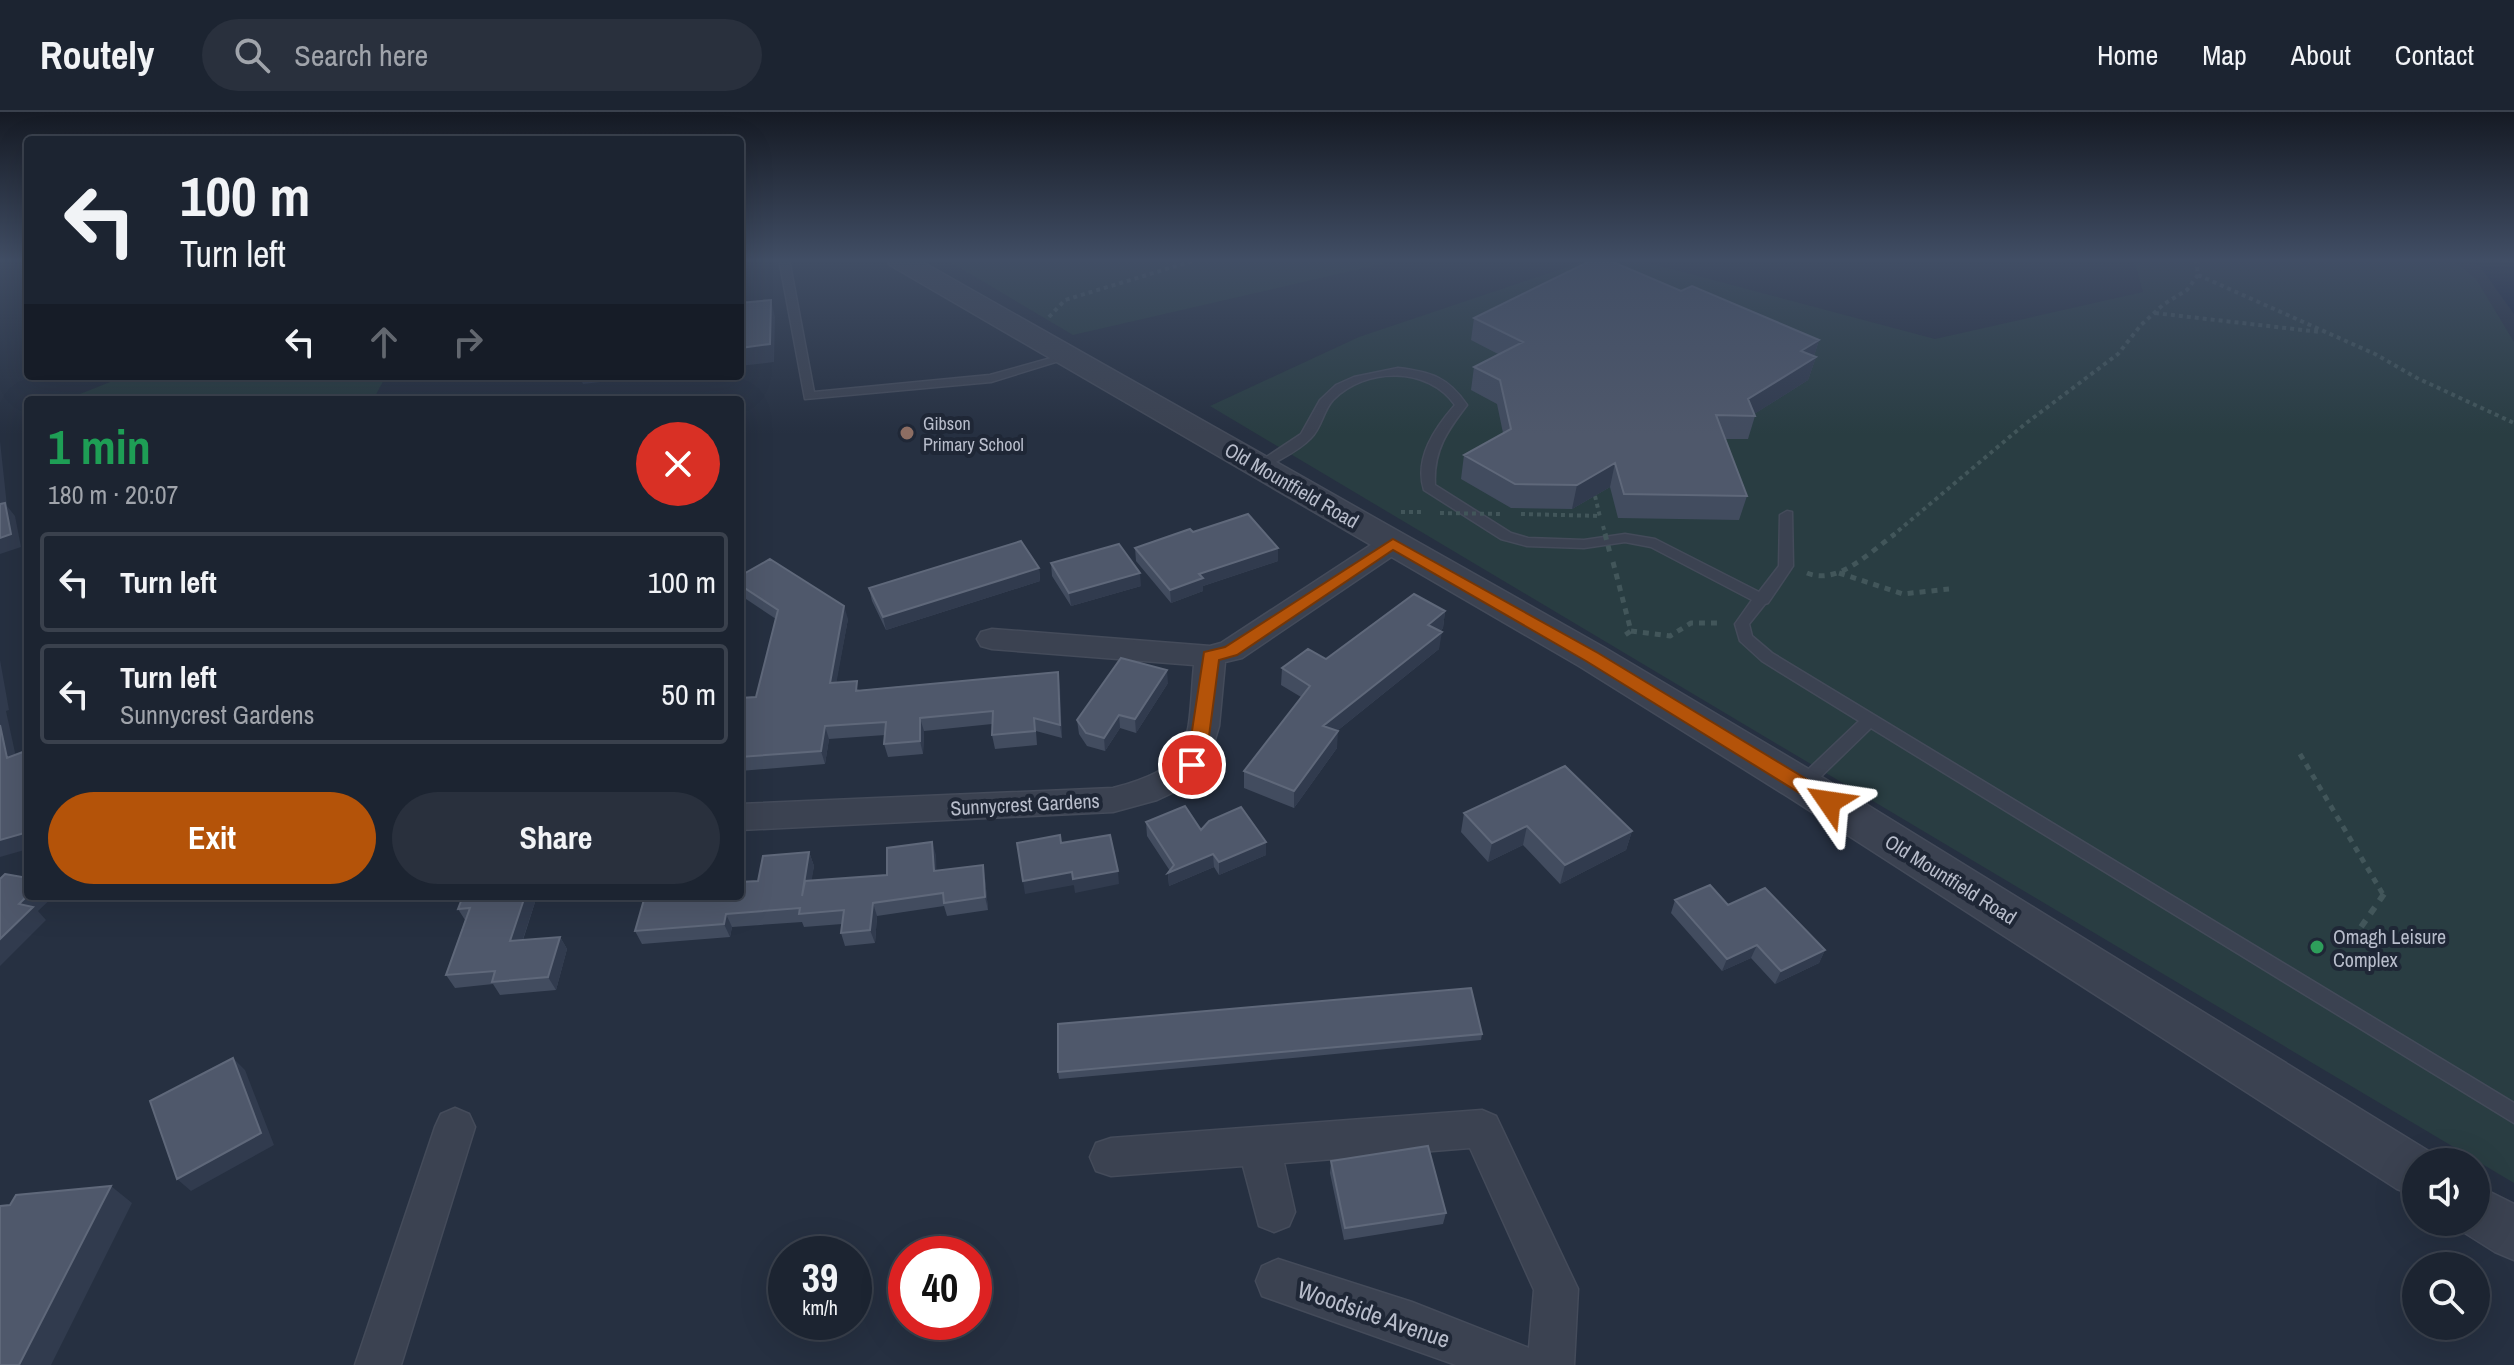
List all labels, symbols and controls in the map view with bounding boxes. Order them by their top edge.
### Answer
search box [202,19,762,91]
text: Routely [40,30,154,81]
icon: search [230,33,274,77]
text: Search here [294,35,428,75]
text: Home [2097,36,2158,74]
text: Map [2202,36,2247,74]
text: About [2291,36,2351,74]
text: Contact [2395,36,2474,74]
text: 100 m [180,158,310,233]
icon: left [48,168,152,272]
text: Turn left [180,230,286,278]
icon: left [278,320,322,364]
icon: ahead [362,320,406,364]
icon: right [446,320,490,364]
place label: Gibson Primary School [923,411,1024,457]
text: 1 min [48,414,151,479]
button: close [636,422,720,506]
marker: Gibson Primary School [898,424,916,442]
street label: Old Mountfield Road [1220,436,1364,534]
text: 180 m · 20:07 [48,477,178,512]
icon: left [52,560,96,604]
text: Turn left [120,562,217,602]
text: 100 m [648,562,716,602]
text: Turn left [120,657,217,697]
icon: left [52,672,96,716]
text: 50 m [661,674,716,714]
text: Sunnycrest Gardens [120,697,314,732]
pin [1158,731,1226,799]
icon: arrive [1170,743,1214,787]
position arrow [1787,760,1871,844]
street label: Sunnycrest Gardens [950,787,1100,821]
button: Exit [48,792,376,884]
button: Share [392,792,720,884]
street label: Old Mountfield Road [1880,828,2022,930]
place label: Omagh Leisure Complex [2333,923,2446,973]
marker: Omagh Leisure Complex [2308,938,2326,956]
map controls [2402,1148,2490,1340]
button: sound [2402,1148,2490,1236]
speed limit sign: 40 [888,1236,992,1340]
text: 39 [802,1251,838,1304]
button: search [2402,1252,2490,1340]
street label: Woodside Avenue [1294,1273,1454,1355]
text: km/h [802,1294,838,1321]

